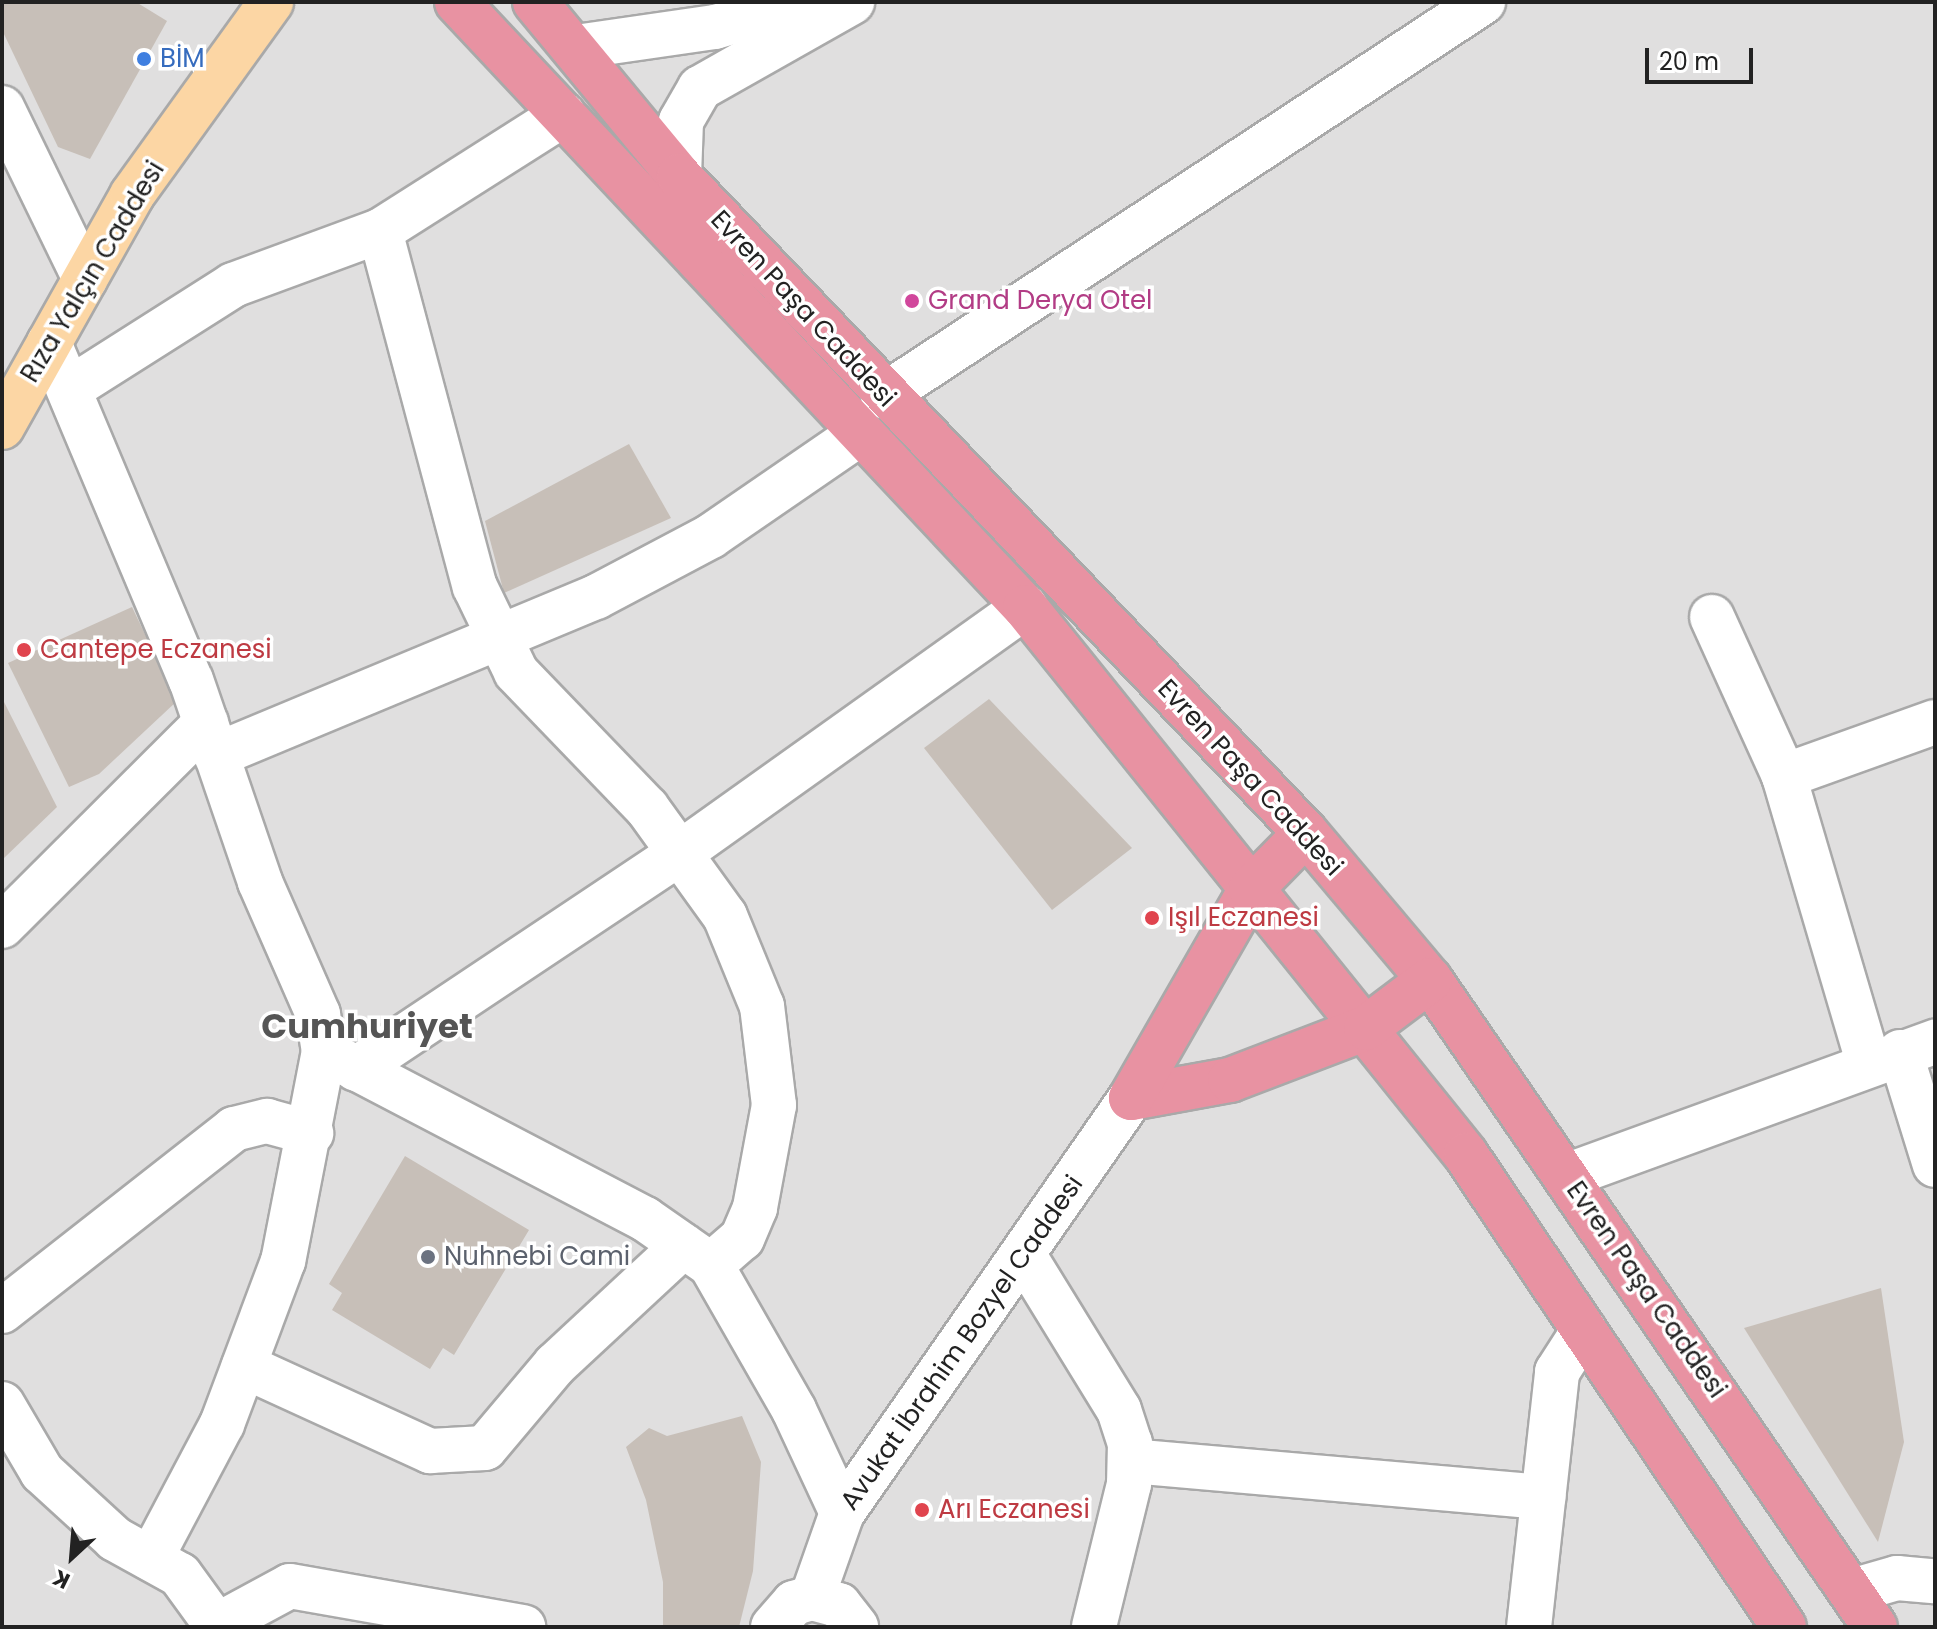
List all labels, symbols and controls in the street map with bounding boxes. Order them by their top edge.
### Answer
scale bar [1649,32,1757,82]
place label: BİM [160,43,205,75]
text: 20 m [1659,45,1719,78]
marker: BİM [135,50,153,68]
street label: Rıza Yalçın Caddesi [15,156,171,388]
street label: Evren Paşa Caddesi [704,204,902,414]
place label: Grand Derya Otel [928,285,1152,317]
marker: Grand Derya Otel [903,292,921,310]
place label: Cantepe Eczanesi [40,634,272,666]
marker: Cantepe Eczanesi [15,641,33,659]
street label: Evren Paşa Caddesi [1151,673,1349,883]
place label: Işıl Eczanesi [1168,902,1319,934]
marker: Işıl Eczanesi [1143,909,1161,927]
district label: Cumhuriyet [261,1007,473,1047]
street label: Avukat İbrahim Bozyel Caddesi [834,1170,1090,1516]
street label: Evren Paşa Caddesi [1560,1176,1732,1404]
place label: Nuhnebi Cami [444,1241,630,1273]
marker: Nuhnebi Cami [419,1248,437,1266]
place label: Arı Eczanesi [938,1494,1090,1526]
marker: Arı Eczanesi [913,1501,931,1519]
north arrow [32,1517,112,1597]
text: K [48,1562,75,1596]

